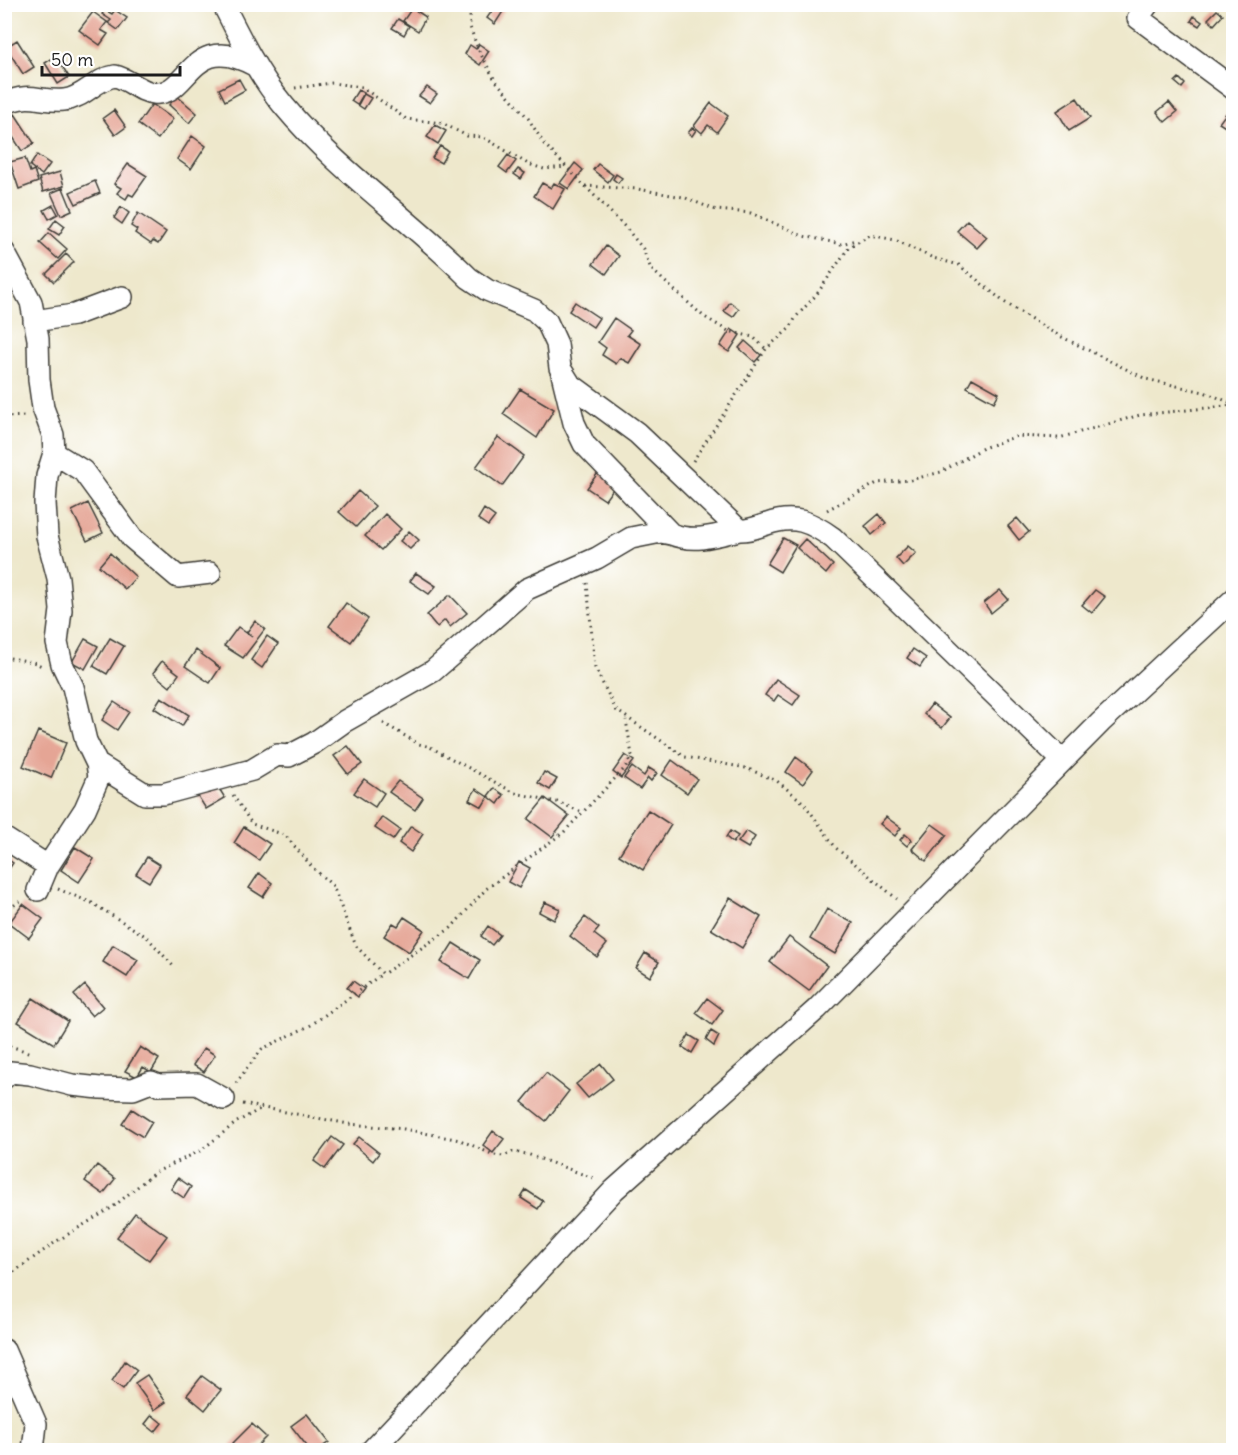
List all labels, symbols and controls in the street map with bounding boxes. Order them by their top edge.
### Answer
scale bar [42,39,180,77]
text: 50 m [51,48,93,71]

